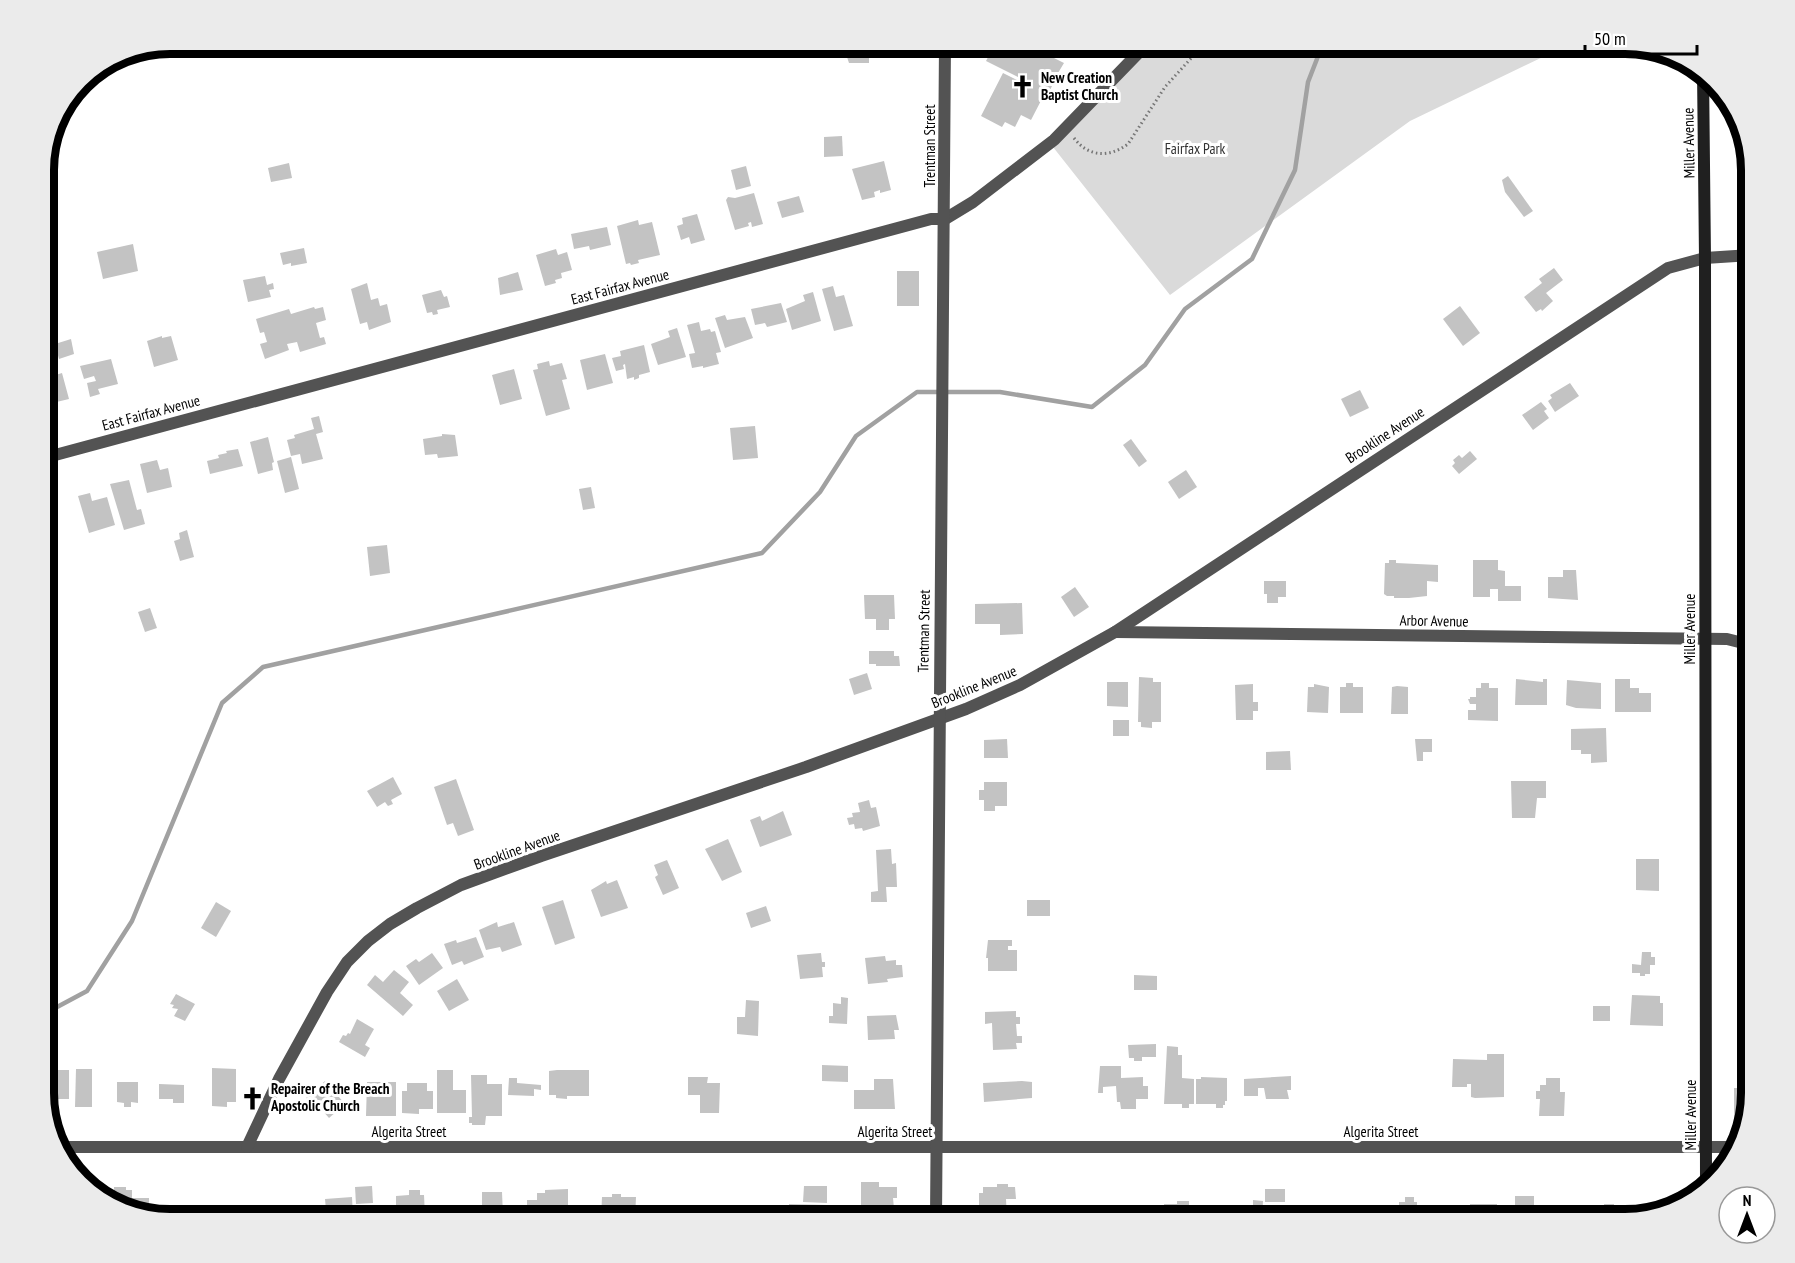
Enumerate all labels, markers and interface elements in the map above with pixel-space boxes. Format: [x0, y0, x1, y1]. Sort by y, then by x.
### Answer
scale bar [1585, 18, 1698, 56]
text: 50 m [1594, 27, 1626, 50]
place label: New Creation Baptist Church [1041, 68, 1118, 104]
church icon: New Creation Baptist Church [1010, 74, 1036, 100]
street label: Trentman Street [920, 104, 939, 188]
street label: Miller Avenue [1678, 107, 1699, 179]
park label: Fairfax Park [1165, 139, 1226, 158]
street label: East Fairfax Avenue [569, 264, 671, 309]
street label: East Fairfax Avenue [100, 390, 202, 435]
street label: Brookline Avenue [1342, 402, 1428, 467]
street label: Trentman Street [913, 589, 934, 673]
street label: Miller Avenue [1680, 594, 1699, 664]
street label: Arbor Avenue [1399, 610, 1469, 631]
street label: Brookline Avenue [928, 661, 1019, 712]
street label: Brookline Avenue [471, 825, 562, 874]
place label: Repairer of the Breach Apostolic Church [270, 1079, 390, 1115]
street label: Miller Avenue [1681, 1080, 1700, 1150]
church icon: Repairer of the Breach Apostolic Church [240, 1085, 266, 1111]
street label: Algerita Street [372, 1122, 447, 1141]
street label: Algerita Street [858, 1122, 933, 1141]
street label: Algerita Street [1344, 1122, 1419, 1141]
north arrow [1717, 1185, 1777, 1245]
text: N [1743, 1190, 1751, 1210]

